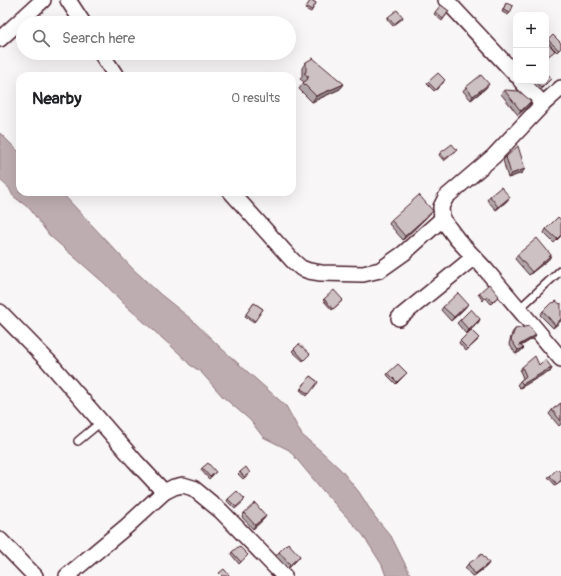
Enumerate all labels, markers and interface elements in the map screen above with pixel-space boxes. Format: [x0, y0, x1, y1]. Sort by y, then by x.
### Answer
map controls [513, 12, 549, 84]
button: + [513, 12, 549, 48]
search box [16, 16, 296, 60]
icon: search [30, 27, 52, 49]
text: Search here [62, 29, 135, 48]
button: − [513, 48, 549, 84]
text: Nearby [32, 88, 81, 109]
text: 0 results [231, 90, 280, 106]

